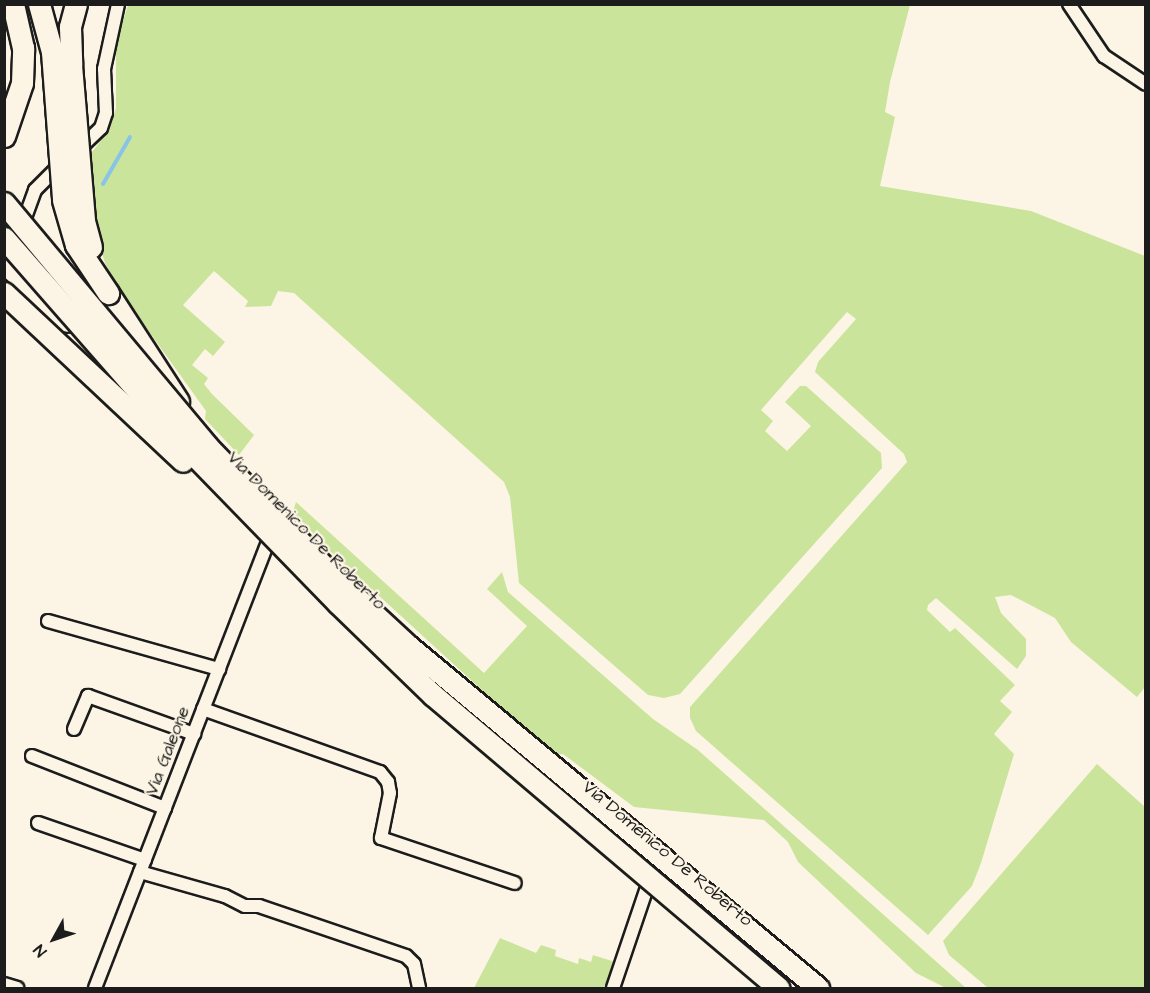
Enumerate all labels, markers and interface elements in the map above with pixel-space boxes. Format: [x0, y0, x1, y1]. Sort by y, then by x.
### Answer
street label: Via Domenico De Roberto [222, 447, 390, 615]
street label: Via Galeone [141, 704, 195, 798]
street label: Via Domenico De Roberto [578, 777, 756, 931]
north arrow [24, 909, 84, 969]
text: N [29, 940, 52, 961]

